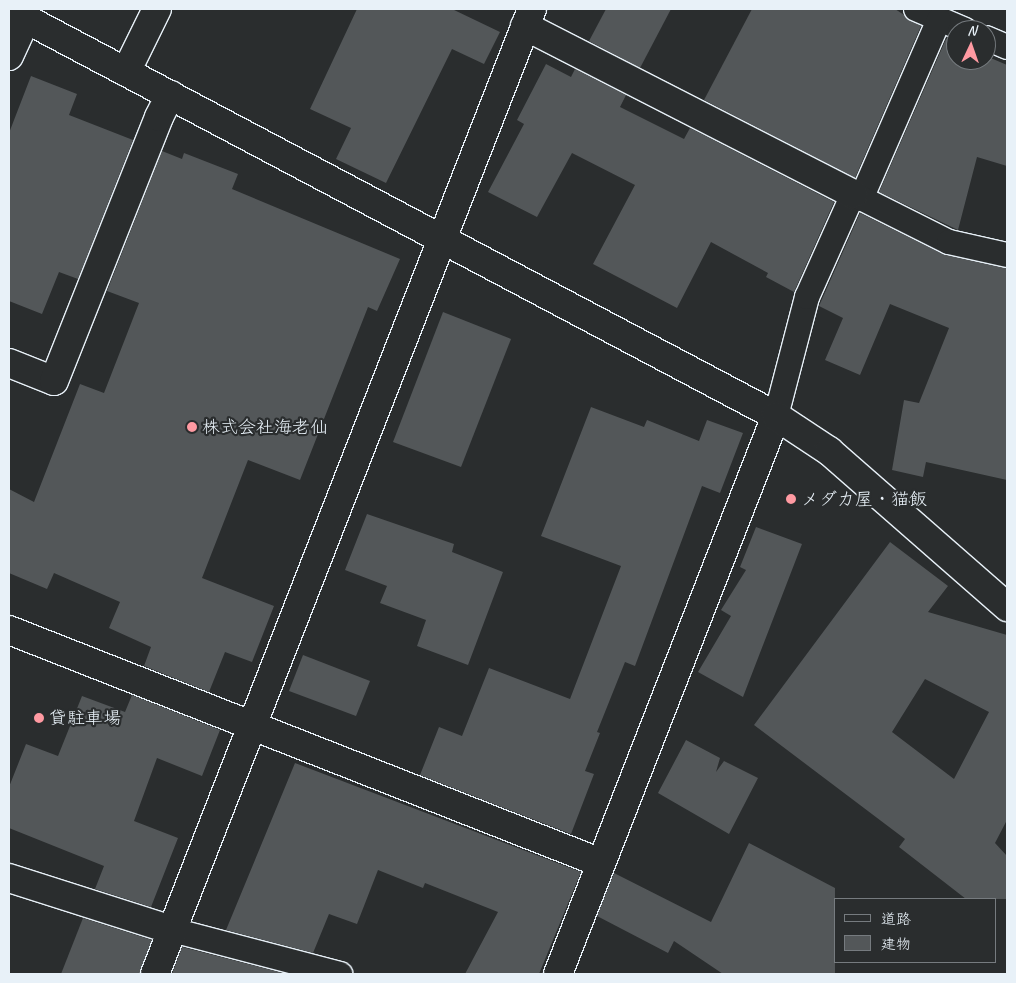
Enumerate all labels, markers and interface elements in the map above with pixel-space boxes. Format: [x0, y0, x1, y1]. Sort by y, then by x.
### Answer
north arrow [946, 20, 996, 70]
text: N [967, 22, 977, 39]
place label: 株式会社海老仙 [202, 416, 328, 438]
marker: 株式会社海老仙 [186, 421, 198, 433]
place label: メダカ屋・猫飯 [801, 488, 927, 510]
marker: メダカ屋・猫飯 [785, 493, 797, 505]
place label: 貸駐車場 [49, 707, 121, 729]
marker: 貸駐車場 [33, 712, 45, 724]
legend [834, 898, 996, 963]
text: 道路 [881, 910, 911, 929]
text: 建物 [881, 935, 911, 954]

